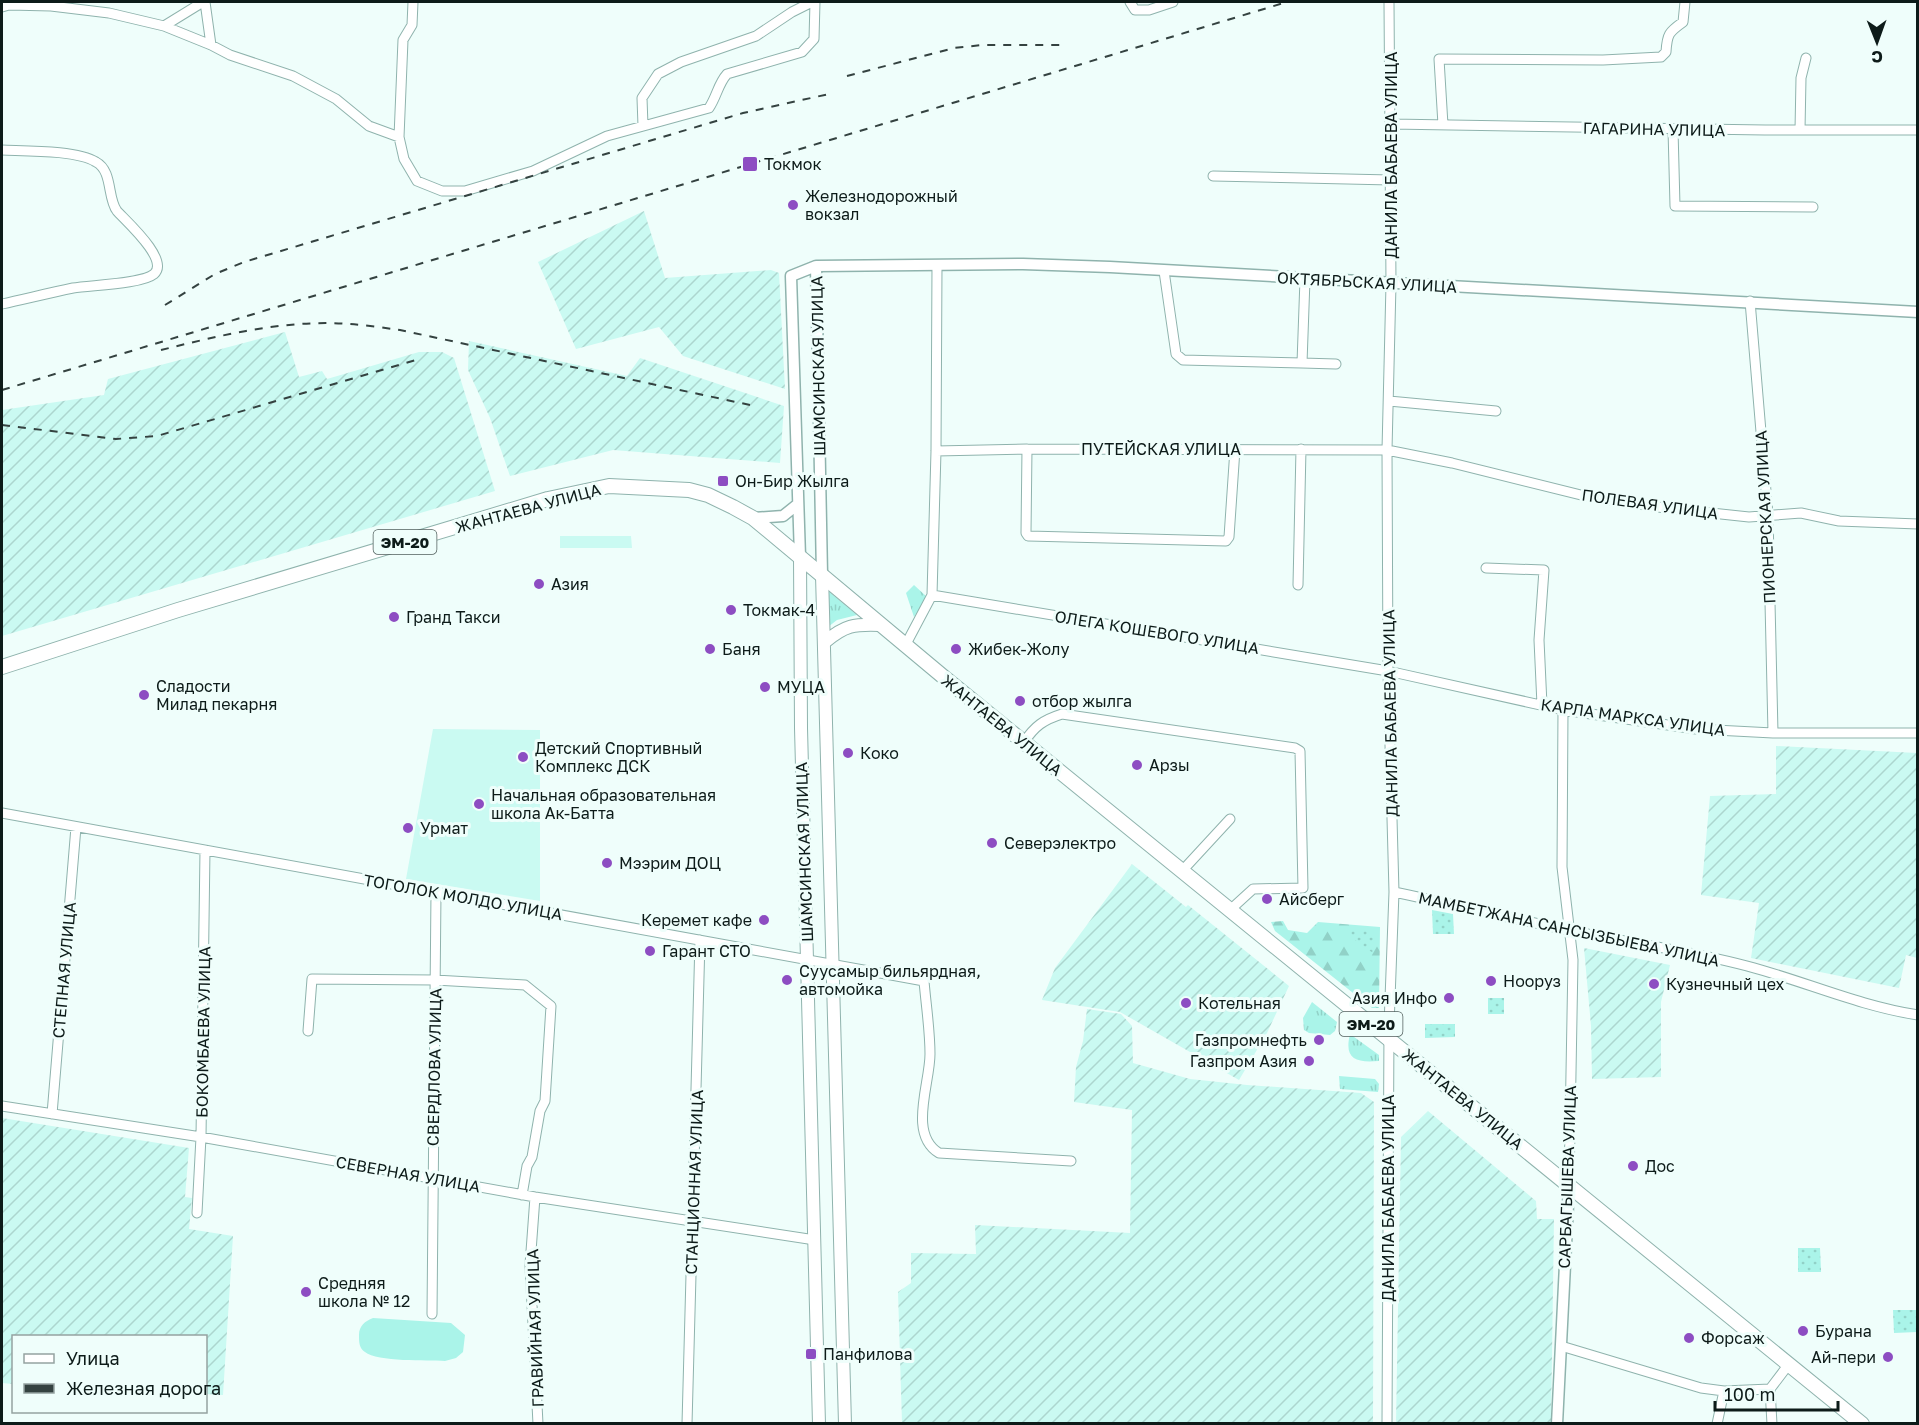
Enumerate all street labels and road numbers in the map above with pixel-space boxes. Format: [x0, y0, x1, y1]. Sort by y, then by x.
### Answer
street label: ДАНИЛА БАБАЕВА УЛИЦА [1381, 51, 1401, 259]
street label: ГАГАРИНА УЛИЦА [1583, 118, 1726, 140]
street label: ОКТЯБРЬСКАЯ УЛИЦА [1276, 267, 1458, 297]
street label: ШАМСИНСКАЯ УЛИЦА [806, 276, 830, 456]
street label: ПИОНЕРСКАЯ УЛИЦА [1750, 430, 1780, 604]
street label: ПУТЕЙСКАЯ УЛИЦА [1081, 439, 1241, 459]
street label: ЖАНТАЕВА УЛИЦА [453, 479, 603, 537]
street label: ПОЛЕВАЯ УЛИЦА [1580, 484, 1720, 524]
road number: ЭМ-20 [374, 530, 436, 554]
street label: ОЛЕГА КОШЕВОГО УЛИЦА [1053, 606, 1261, 658]
street label: ДАНИЛА БАБАЕВА УЛИЦА [1378, 609, 1402, 817]
street label: ЖАНТАЕВА УЛИЦА [938, 670, 1067, 780]
street label: КАРЛА МАРКСА УЛИЦА [1540, 694, 1727, 740]
street label: ШАМСИНСКАЯ УЛИЦА [791, 761, 817, 942]
street label: ТОГОЛОК МОЛДО УЛИЦА [362, 870, 564, 924]
street label: МАМБЕТЖАНА САНСЫЗБЫЕВА УЛИЦА [1417, 887, 1722, 971]
street label: СТЕПНАЯ УЛИЦА [48, 901, 80, 1039]
street label: БОКОМБАЕВА УЛИЦА [192, 946, 215, 1118]
street label: СВЕРДЛОВА УЛИЦА [423, 987, 445, 1146]
road number: ЭМ-20 [1340, 1012, 1402, 1036]
street label: ЖАНТАЕВА УЛИЦА [1399, 1044, 1528, 1154]
street label: САРБАГЫШЕВА УЛИЦА [1554, 1085, 1580, 1269]
street label: СТАНЦИОННАЯ УЛИЦА [681, 1089, 707, 1275]
street label: ДАНИЛА БАБАЕВА УЛИЦА [1378, 1094, 1398, 1302]
street label: СЕВЕРНАЯ УЛИЦА [334, 1151, 482, 1197]
street label: ГРАВИЙНАЯ УЛИЦА [522, 1248, 548, 1408]

